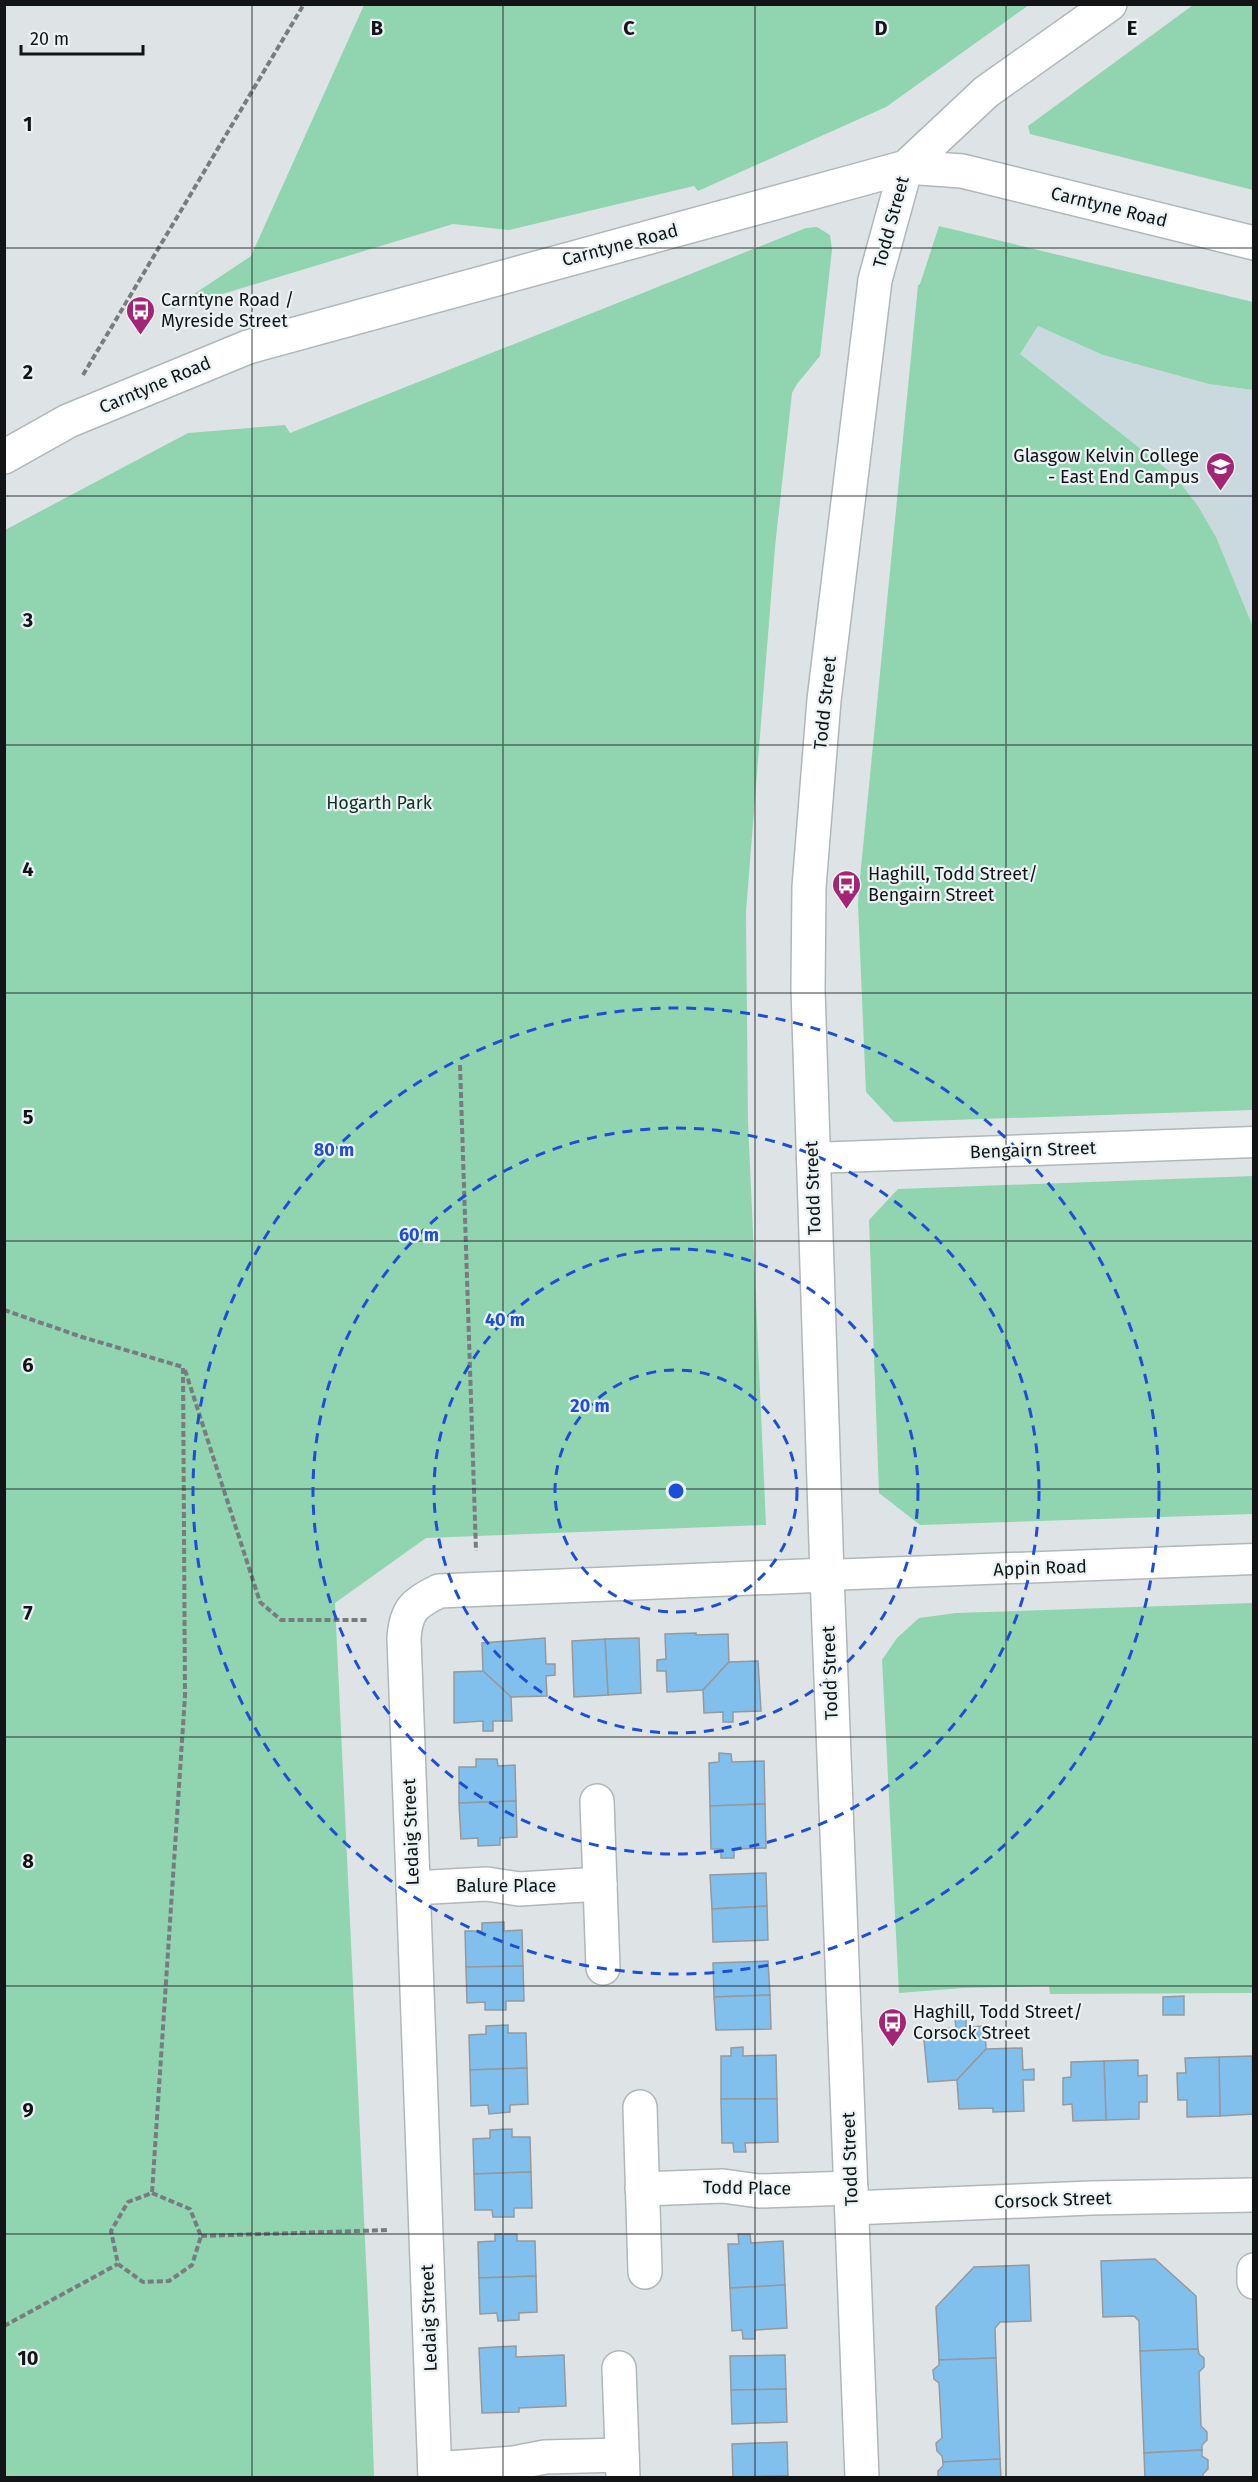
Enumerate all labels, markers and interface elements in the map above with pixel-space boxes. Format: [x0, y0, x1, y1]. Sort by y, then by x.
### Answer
text: B [371, 16, 383, 40]
text: C [623, 16, 635, 40]
text: D [874, 16, 888, 40]
text: E [1127, 16, 1137, 40]
scale bar [21, 18, 142, 56]
text: 20 m [30, 28, 69, 50]
text: 1 [23, 112, 33, 136]
street label: Todd Street [868, 173, 914, 270]
street label: Carntyne Road [1049, 182, 1169, 232]
street label: Carntyne Road [560, 219, 680, 271]
place label: Carntyne Road / Myreside Street [161, 289, 294, 332]
bus stop icon: Carntyne Road / Myreside Street [124, 294, 156, 336]
street label: Carntyne Road [96, 352, 214, 418]
text: 2 [23, 360, 33, 384]
place label: Glasgow Kelvin College - East End Campus [1013, 445, 1199, 488]
school or university icon: Glasgow Kelvin College - East End Campus [1204, 450, 1236, 492]
text: 3 [22, 608, 33, 632]
street label: Todd Street [809, 655, 841, 751]
park label: Hogarth Park [326, 792, 433, 814]
text: 4 [22, 857, 34, 881]
place label: Haghill, Todd Street/ Bengairn Street [868, 863, 1038, 906]
bus stop icon: Haghill, Todd Street/ Bengairn Street [831, 868, 863, 910]
text: 5 [23, 1105, 34, 1129]
street label: Bengairn Street [970, 1137, 1097, 1163]
text: 80 m [314, 1139, 354, 1161]
street label: Todd Street [800, 1140, 826, 1235]
text: 60 m [399, 1224, 439, 1246]
text: 40 m [485, 1309, 525, 1331]
text: 6 [22, 1353, 34, 1377]
text: 20 m [570, 1395, 610, 1417]
centre of rings [666, 1481, 686, 1501]
street label: Appin Road [993, 1555, 1087, 1581]
text: 7 [23, 1601, 33, 1625]
street label: Todd Street [817, 1625, 843, 1720]
street label: Ledaig Street [398, 1778, 424, 1886]
text: 8 [22, 1849, 34, 1873]
street label: Balure Place [456, 1875, 556, 1897]
place label: Haghill, Todd Street/ Corsock Street [913, 2001, 1083, 2044]
bus stop icon: Haghill, Todd Street/ Corsock Street [876, 2006, 908, 2048]
text: 9 [22, 2098, 34, 2122]
street label: Todd Street [837, 2111, 863, 2206]
street label: Todd Place [703, 2176, 791, 2200]
street label: Corsock Street [994, 2187, 1112, 2213]
street label: Ledaig Street [416, 2264, 442, 2372]
text: 10 [18, 2346, 38, 2370]

